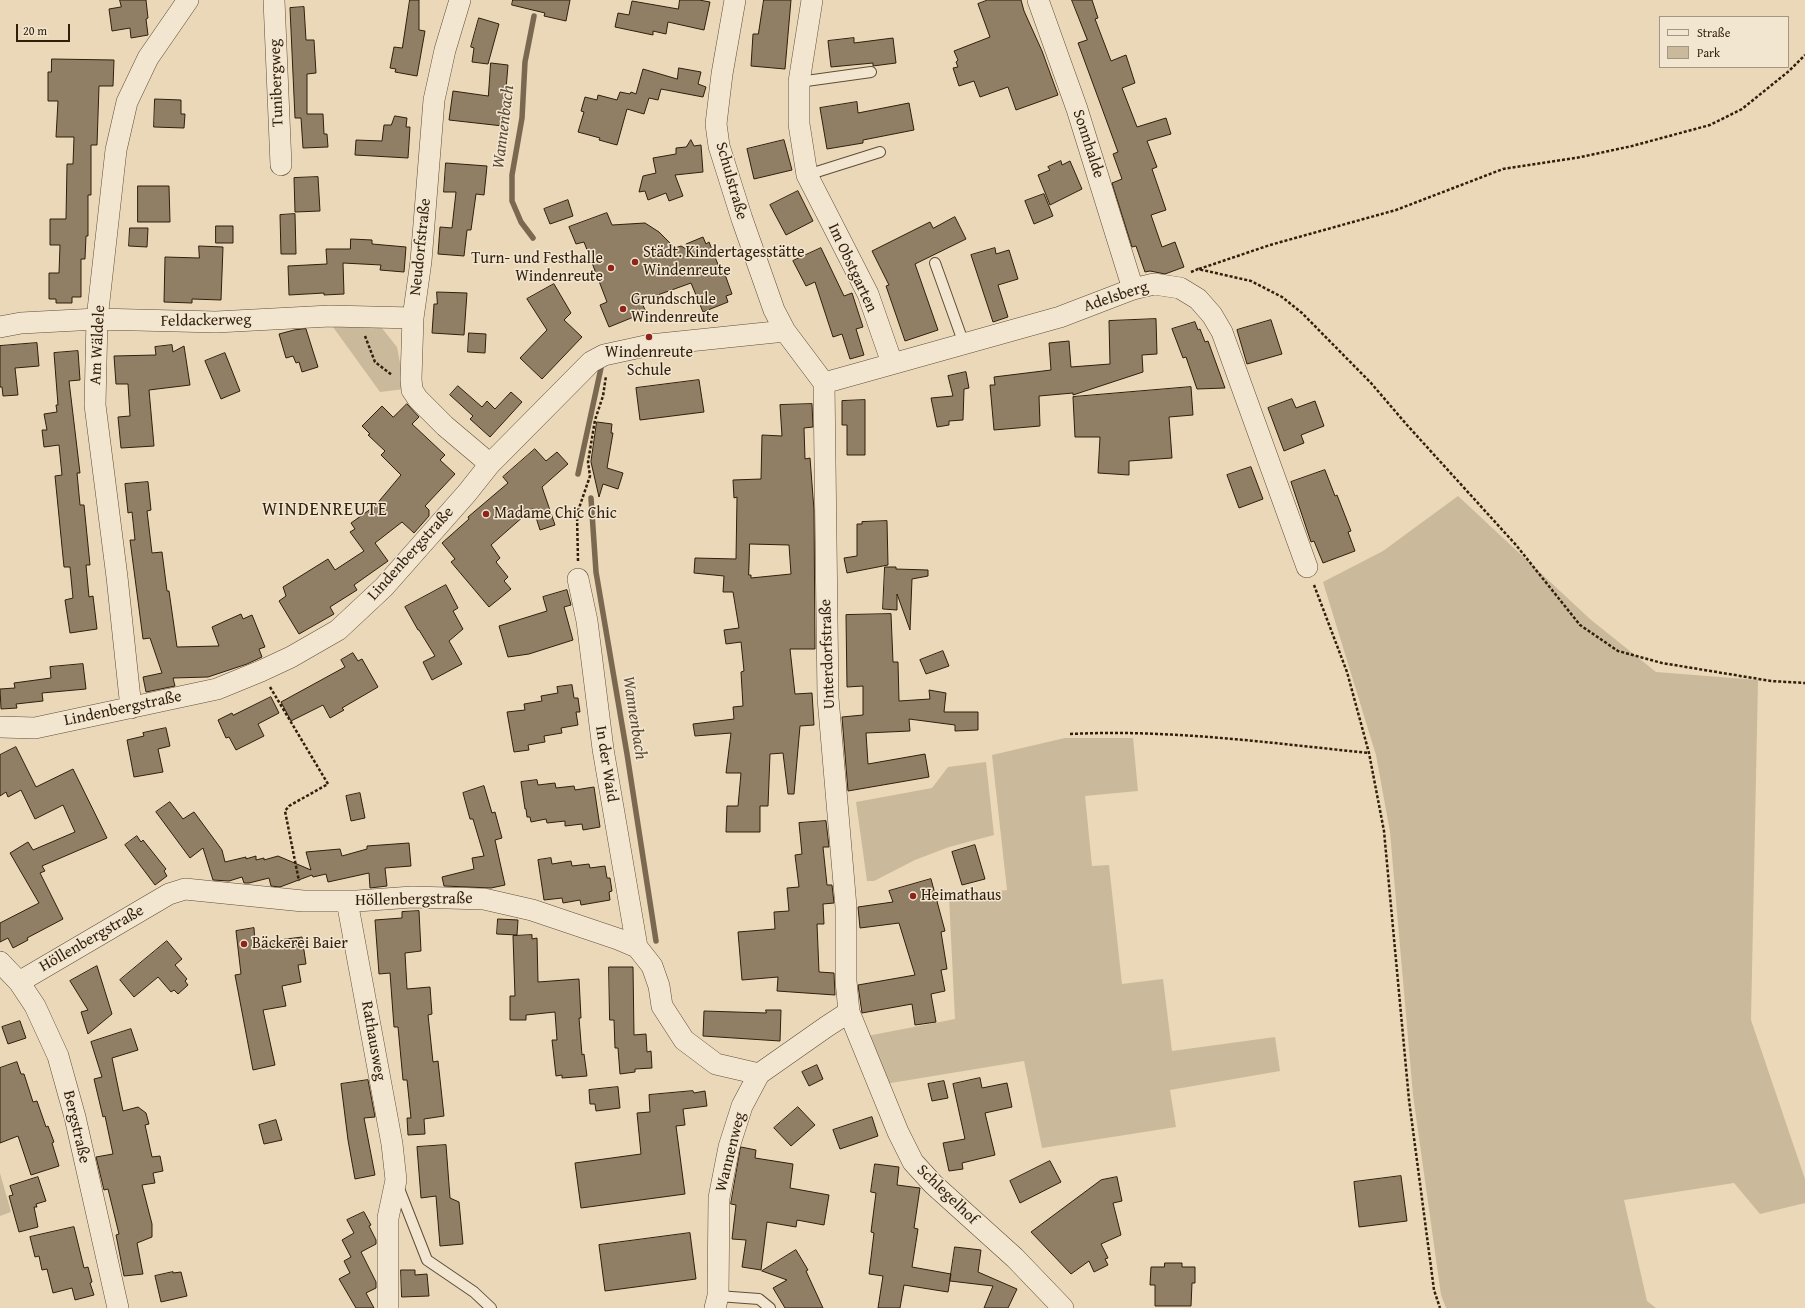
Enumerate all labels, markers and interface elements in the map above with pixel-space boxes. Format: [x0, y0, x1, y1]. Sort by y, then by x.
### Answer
scale bar [18, 16, 72, 42]
legend [1659, 16, 1789, 68]
text: 20 m [23, 22, 47, 39]
text: Straße [1697, 24, 1730, 41]
street label: Tunibergweg [266, 39, 288, 127]
text: Park [1697, 44, 1720, 61]
water label: Wannenbach [489, 84, 519, 170]
street label: Sonnhalde [1068, 107, 1108, 181]
street label: Schulstraße [711, 140, 751, 222]
street label: Neudorfstraße [406, 197, 436, 297]
street label: Im Obstgarten [823, 221, 881, 315]
place label: Städt. Kindertagesstätte Windenreute [643, 243, 805, 281]
place label: Turn- und Festhalle Windenreute [471, 249, 603, 287]
marker: Städt. Kindertagesstätte Windenreute [630, 257, 640, 267]
marker: Turn- und Festhalle Windenreute [606, 263, 616, 273]
street label: Adelsberg [1081, 278, 1151, 316]
place label: Grundschule Windenreute [631, 290, 719, 328]
marker: Grundschule Windenreute [618, 304, 628, 314]
street label: Am Wäldele [86, 305, 110, 385]
street label: Feldackerweg [161, 311, 251, 331]
marker: Windenreute Schule [644, 332, 654, 342]
place label: Windenreute Schule [605, 343, 693, 381]
district label: WINDENREUTE [262, 499, 388, 521]
street label: Lindenbergstraße [364, 503, 458, 605]
place label: Madame Chic Chic [494, 504, 617, 524]
marker: Madame Chic Chic [481, 509, 491, 519]
street label: Unterdorfstraße [816, 598, 840, 710]
water label: Wannenbach [617, 675, 651, 761]
street label: Lindenbergstraße [63, 687, 183, 731]
street label: In der Waid [590, 724, 622, 804]
place label: Heimathaus [921, 886, 1001, 906]
street label: Höllenbergstraße [355, 889, 473, 911]
marker: Heimathaus [908, 891, 918, 901]
street label: Höllenbergstraße [36, 901, 148, 977]
place label: Bäckerei Baier [252, 934, 348, 954]
marker: Bäckerei Baier [239, 939, 249, 949]
street label: Rathausweg [357, 1000, 389, 1082]
street label: Bergstraße [58, 1089, 94, 1165]
street label: Wannenweg [712, 1110, 750, 1194]
street label: Schlegelhof [912, 1161, 982, 1229]

